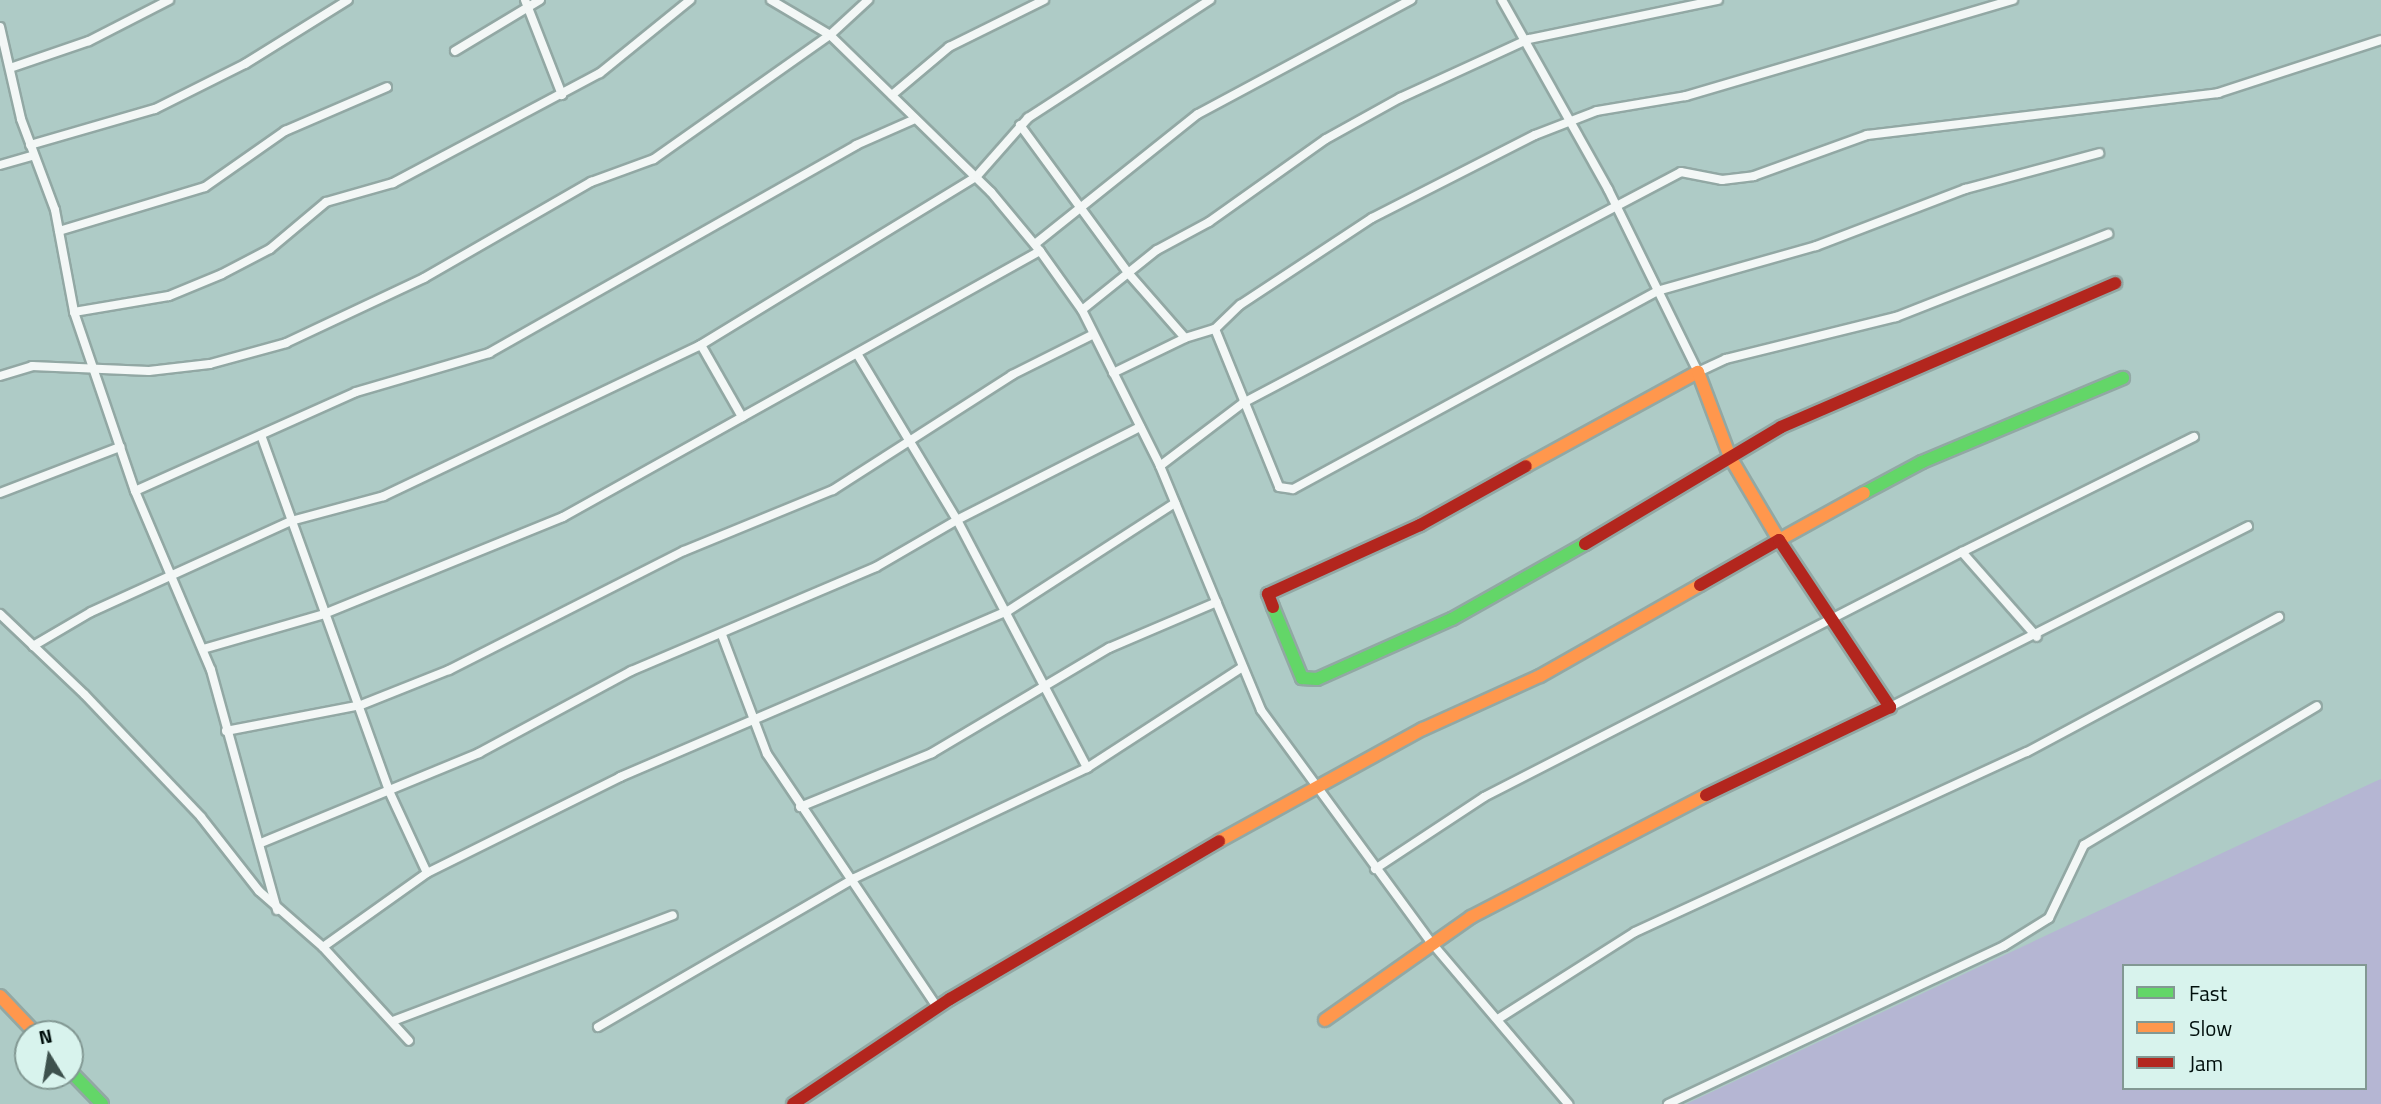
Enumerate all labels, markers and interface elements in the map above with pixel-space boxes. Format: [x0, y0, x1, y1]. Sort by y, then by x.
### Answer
legend [2122, 964, 2367, 1090]
text: Fast [2189, 977, 2227, 1009]
text: Slow [2189, 1012, 2232, 1044]
north arrow [14, 1020, 84, 1090]
text: N [36, 1020, 55, 1051]
text: Jam [2189, 1047, 2223, 1079]

